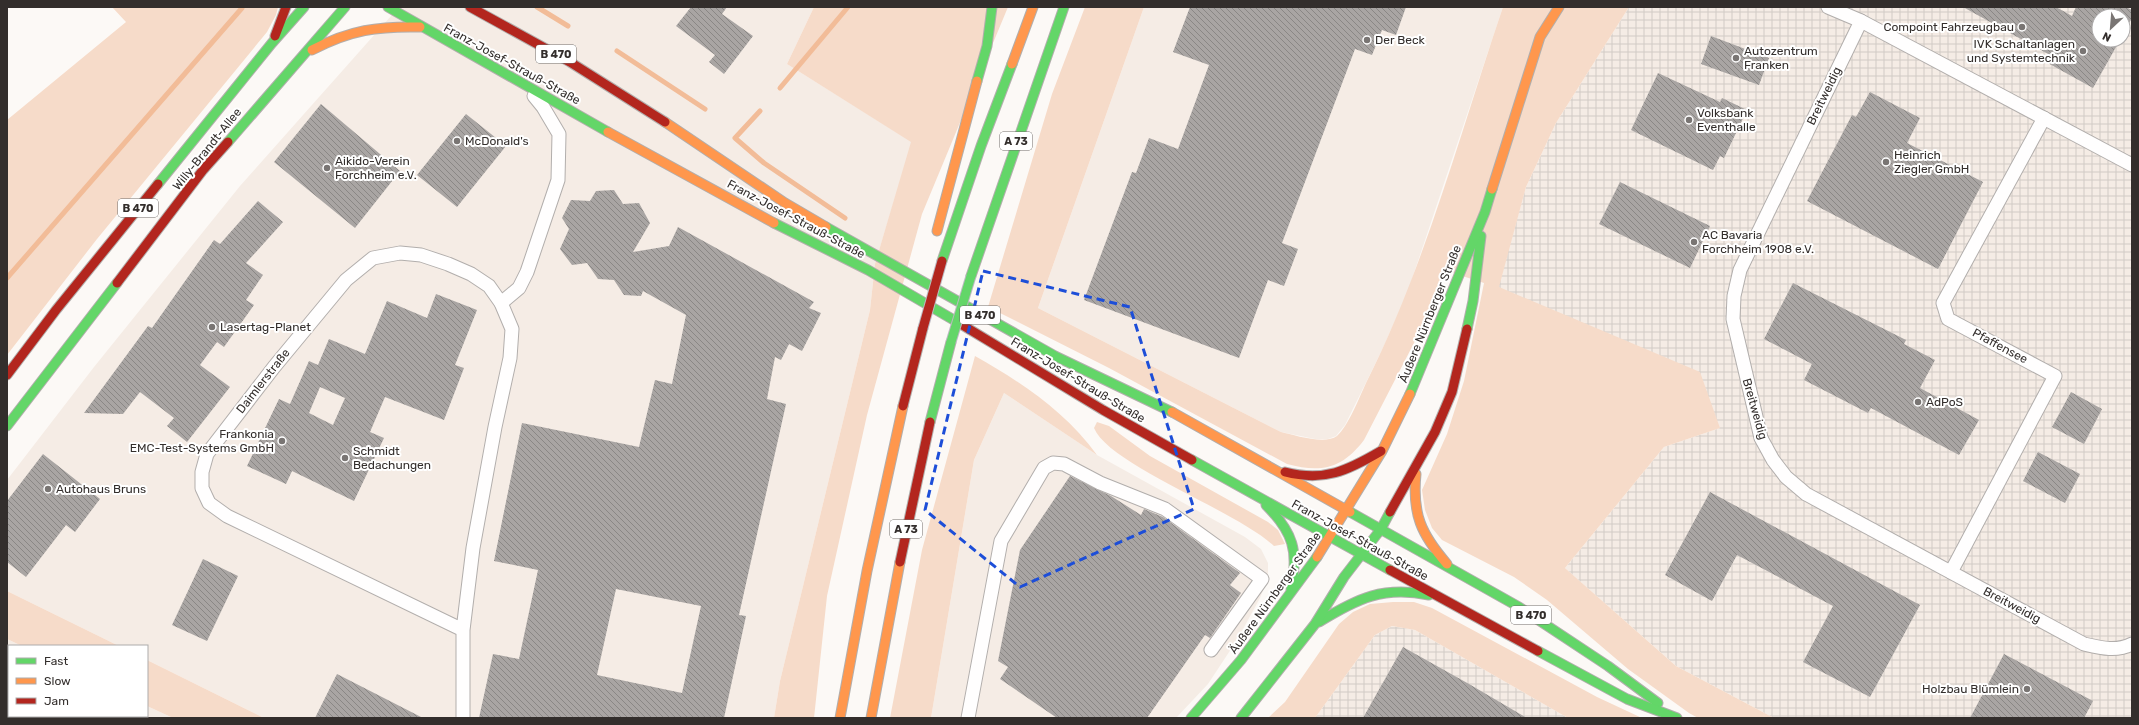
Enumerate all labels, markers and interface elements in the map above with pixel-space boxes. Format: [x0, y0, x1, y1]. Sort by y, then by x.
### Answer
north arrow [2091, 8, 2131, 48]
place label: Compoint Fahrzeugbau [1883, 20, 2014, 34]
street label: Franz-Josef-Strauß-Straße [441, 21, 583, 108]
marker: Compoint Fahrzeugbau [2017, 22, 2027, 32]
text: N [2100, 29, 2113, 44]
place label: Der Beck [1375, 33, 1426, 47]
marker: Der Beck [1362, 35, 1372, 45]
place label: IVK Schaltanlagen und Systemtechnik [1967, 37, 2076, 65]
place label: Autozentrum Franken [1744, 44, 1818, 72]
road number: B 470 [536, 45, 576, 63]
marker: IVK Schaltanlagen und Systemtechnik [2078, 46, 2088, 56]
marker: Autozentrum Franken [1731, 53, 1741, 63]
street label: Breitweidig [1804, 65, 1844, 127]
street label: Willy-Brandt-Allee [170, 105, 245, 193]
place label: Volksbank Eventhalle [1697, 106, 1756, 134]
marker: Volksbank Eventhalle [1684, 115, 1694, 125]
road number: A 73 [1000, 132, 1032, 150]
place label: McDonald's [465, 134, 529, 148]
marker: McDonald's [452, 136, 462, 146]
place label: Heinrich Ziegler GmbH [1894, 148, 1969, 176]
place label: Aikido-Verein Forchheim e.V. [335, 154, 417, 182]
marker: Heinrich Ziegler GmbH [1881, 157, 1891, 167]
marker: Aikido-Verein Forchheim e.V. [322, 163, 332, 173]
street label: Franz-Josef-Strauß-Straße [725, 177, 867, 261]
road number: B 470 [118, 199, 158, 217]
place label: AC Bavaria Forchheim 1908 e.V. [1702, 228, 1814, 256]
marker: AC Bavaria Forchheim 1908 e.V. [1689, 237, 1699, 247]
street label: Äußere Nürnberger Straße [1396, 243, 1464, 385]
road number: B 470 [960, 306, 1000, 324]
place label: Lasertag-Planet [220, 320, 311, 334]
marker: Lasertag-Planet [207, 322, 217, 332]
street label: Pfaffensee [1970, 326, 2030, 367]
street label: Franz-Josef-Strauß-Straße [1008, 334, 1148, 426]
street label: Daimlerstraße [233, 346, 293, 416]
street label: Breitweidig [1740, 377, 1770, 441]
place label: AdPoS [1926, 395, 1963, 409]
marker: AdPoS [1913, 397, 1923, 407]
place label: Frankonia EMC-Test-Systems GmbH [130, 427, 274, 455]
marker: Frankonia EMC-Test-Systems GmbH [277, 436, 287, 446]
place label: Schmidt Bedachungen [353, 444, 431, 472]
marker: Schmidt Bedachungen [340, 453, 350, 463]
place label: Autohaus Bruns [56, 482, 146, 496]
marker: Autohaus Bruns [43, 484, 53, 494]
street label: Franz-Josef-Strauß-Straße [1289, 497, 1431, 584]
road number: A 73 [890, 520, 922, 538]
street label: Äußere Nürnberger Straße [1226, 529, 1324, 657]
street label: Breitweidig [1981, 584, 2043, 626]
road number: B 470 [1511, 606, 1551, 624]
legend [8, 645, 148, 717]
text: Fast [44, 654, 68, 668]
text: Slow [44, 674, 71, 688]
place label: Holzbau Blümlein [1922, 682, 2019, 696]
marker: Holzbau Blümlein [2022, 684, 2032, 694]
text: Jam [44, 694, 69, 708]

